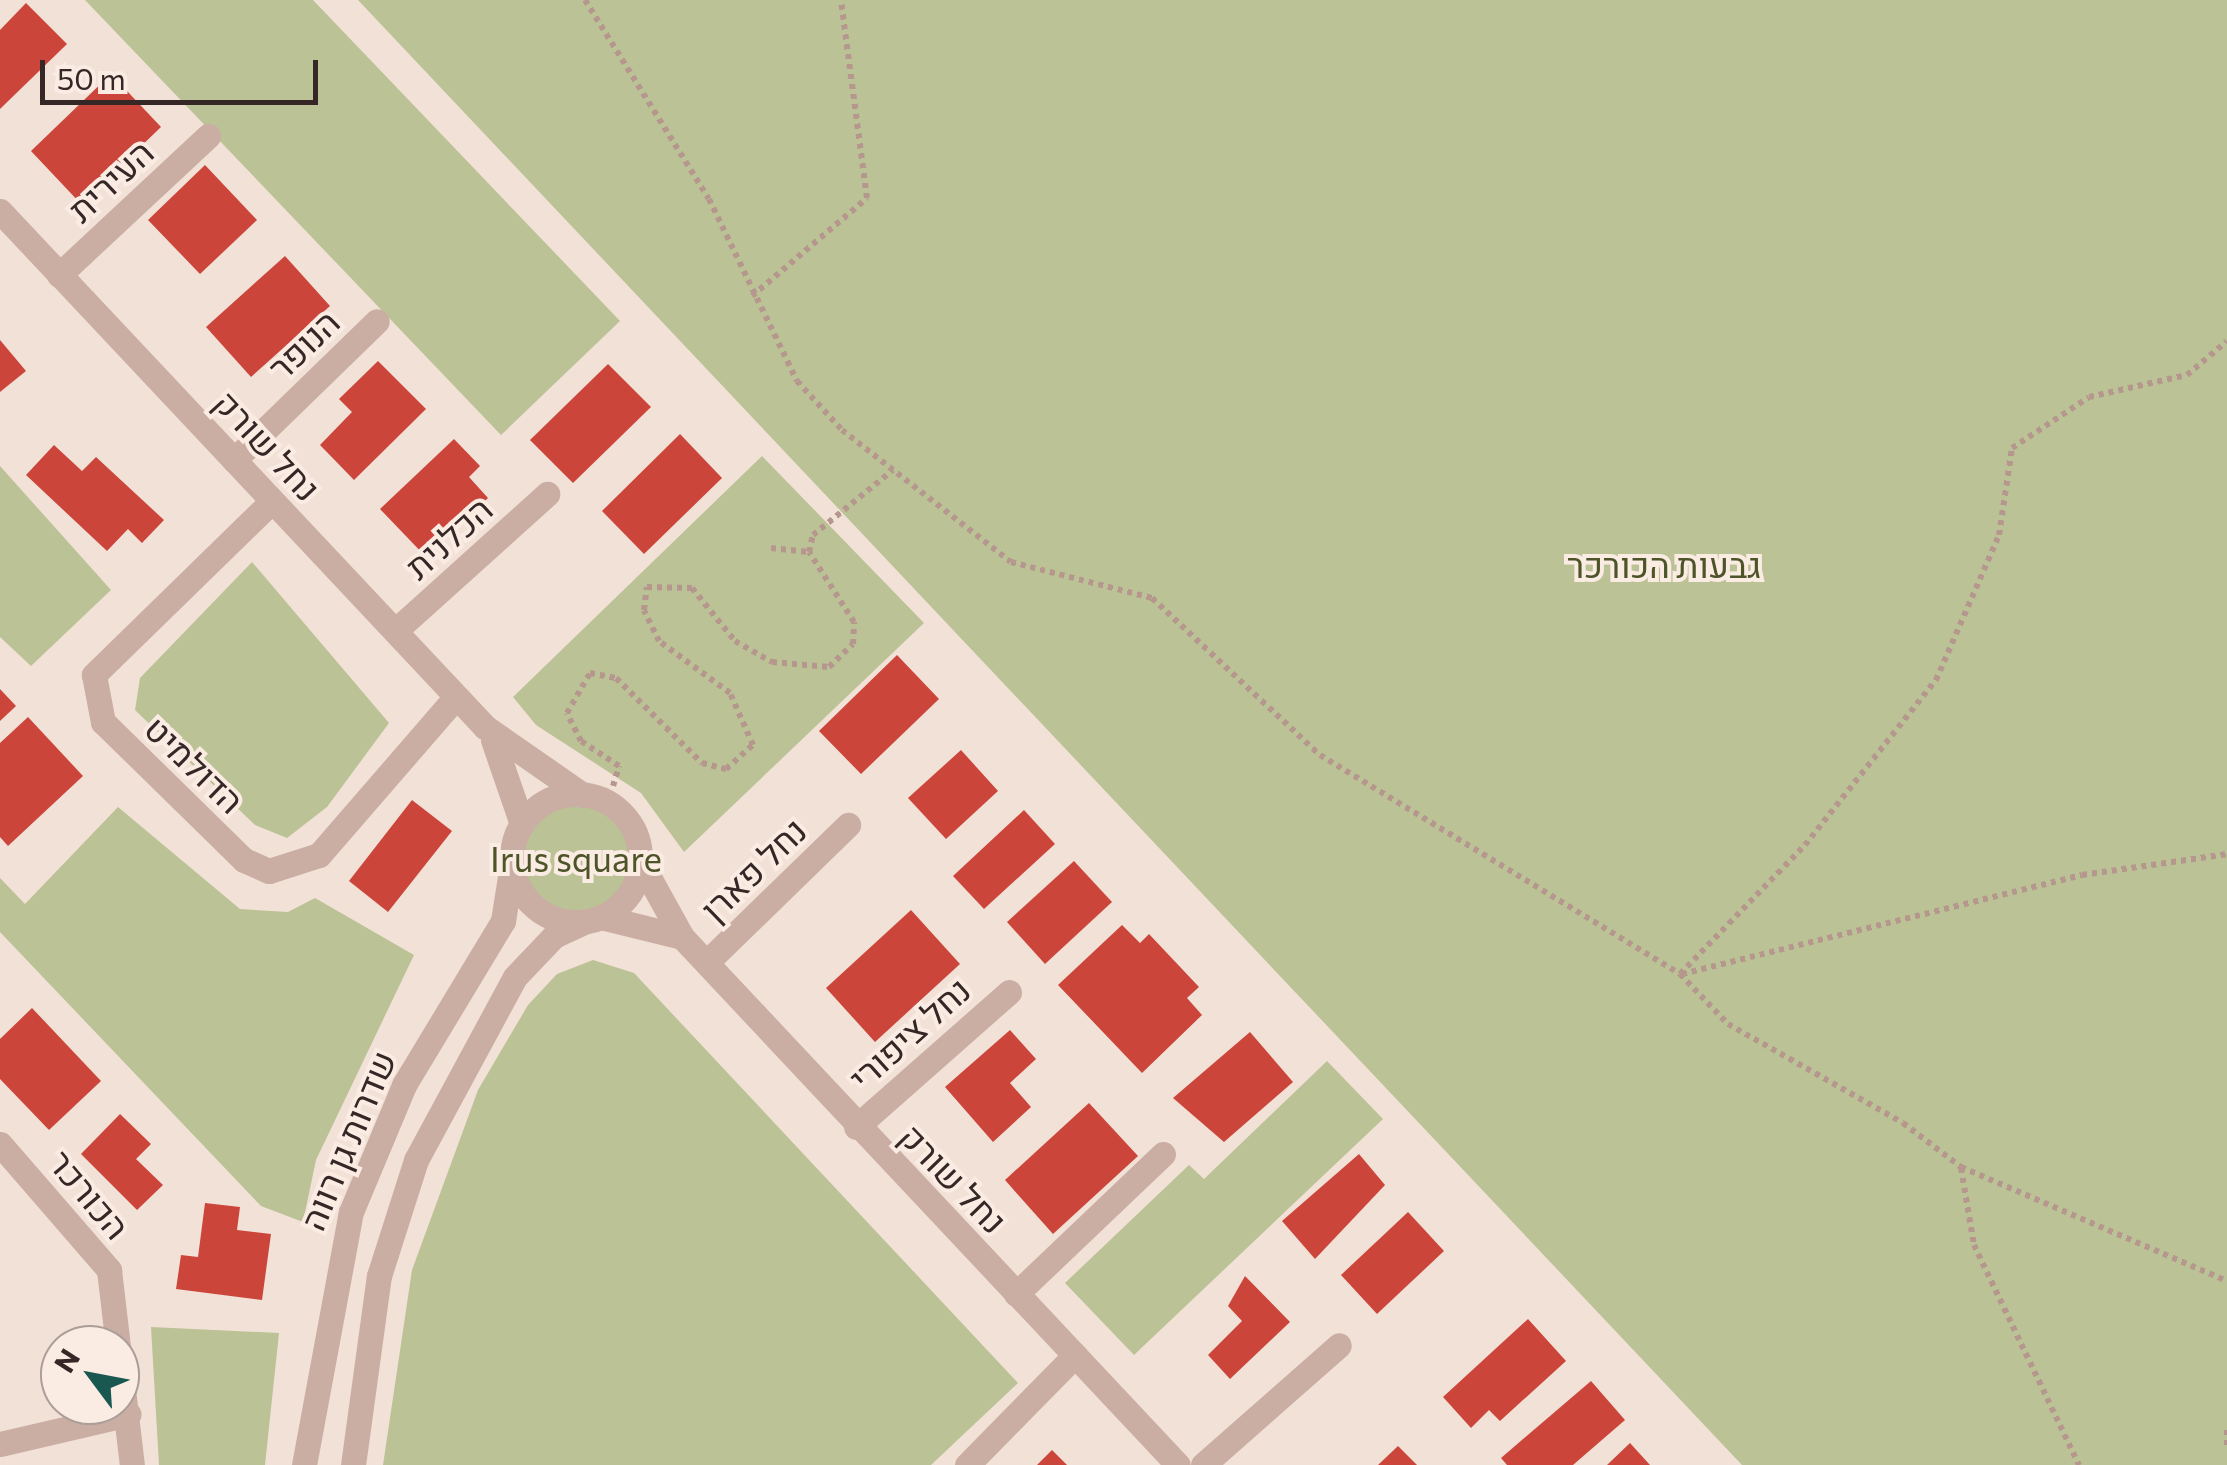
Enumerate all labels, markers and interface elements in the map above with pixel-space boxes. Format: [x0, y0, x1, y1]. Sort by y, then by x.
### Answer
scale bar [45, 40, 322, 102]
text: 50 m [57, 59, 126, 96]
street label: העירית [59, 130, 161, 230]
street label: הנופר [259, 300, 347, 388]
street label: נחל שורק [206, 381, 330, 509]
street label: הכלנית [396, 487, 500, 587]
park label: גבעות הכורכר [1567, 543, 1761, 585]
street label: הדולמיט [137, 707, 253, 821]
street label: נחל פארן [692, 809, 814, 929]
park label: Irus square [490, 837, 662, 879]
street label: נחל ציפורי [840, 968, 978, 1098]
street label: שדרות גן רווה [290, 1044, 404, 1236]
street label: נחל שורק [892, 1115, 1016, 1241]
street label: הכורכר [41, 1141, 139, 1247]
north arrow [40, 1325, 140, 1425]
text: N [46, 1342, 86, 1378]

